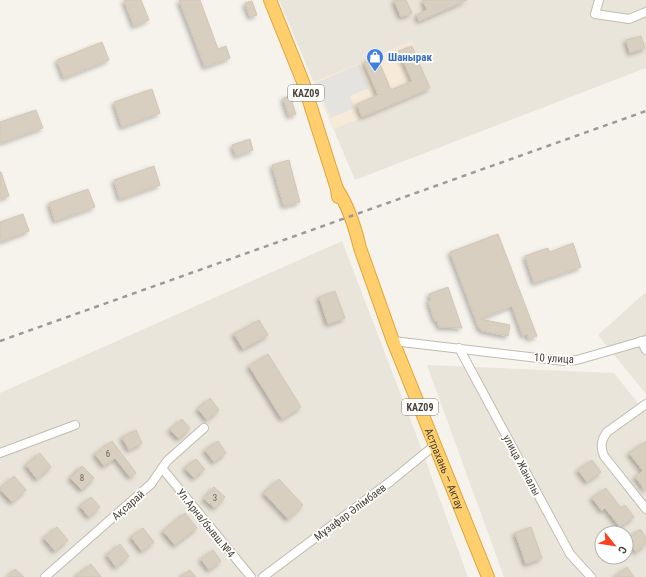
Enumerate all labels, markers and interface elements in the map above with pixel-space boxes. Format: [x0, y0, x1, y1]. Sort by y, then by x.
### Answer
shop icon: Шанырак [365, 47, 385, 72]
place label: Шанырак [388, 51, 433, 64]
road number: KAZ09 [288, 85, 324, 101]
street label: 10 улица [534, 351, 574, 366]
road number: KAZ09 [402, 399, 438, 415]
street label: Астрахань — Актау [422, 426, 466, 512]
street label: улица Жаналы [500, 433, 543, 498]
house number: 6 [106, 449, 110, 459]
house number: 8 [80, 473, 84, 483]
street label: Мұзафар Әлімбаев [312, 481, 389, 544]
street label: Ул.Арна/бывш.№4 [174, 486, 238, 561]
street label: Ақсарай [109, 488, 147, 523]
house number: 3 [213, 493, 217, 503]
north arrow [594, 525, 634, 565]
text: С [615, 544, 629, 556]

